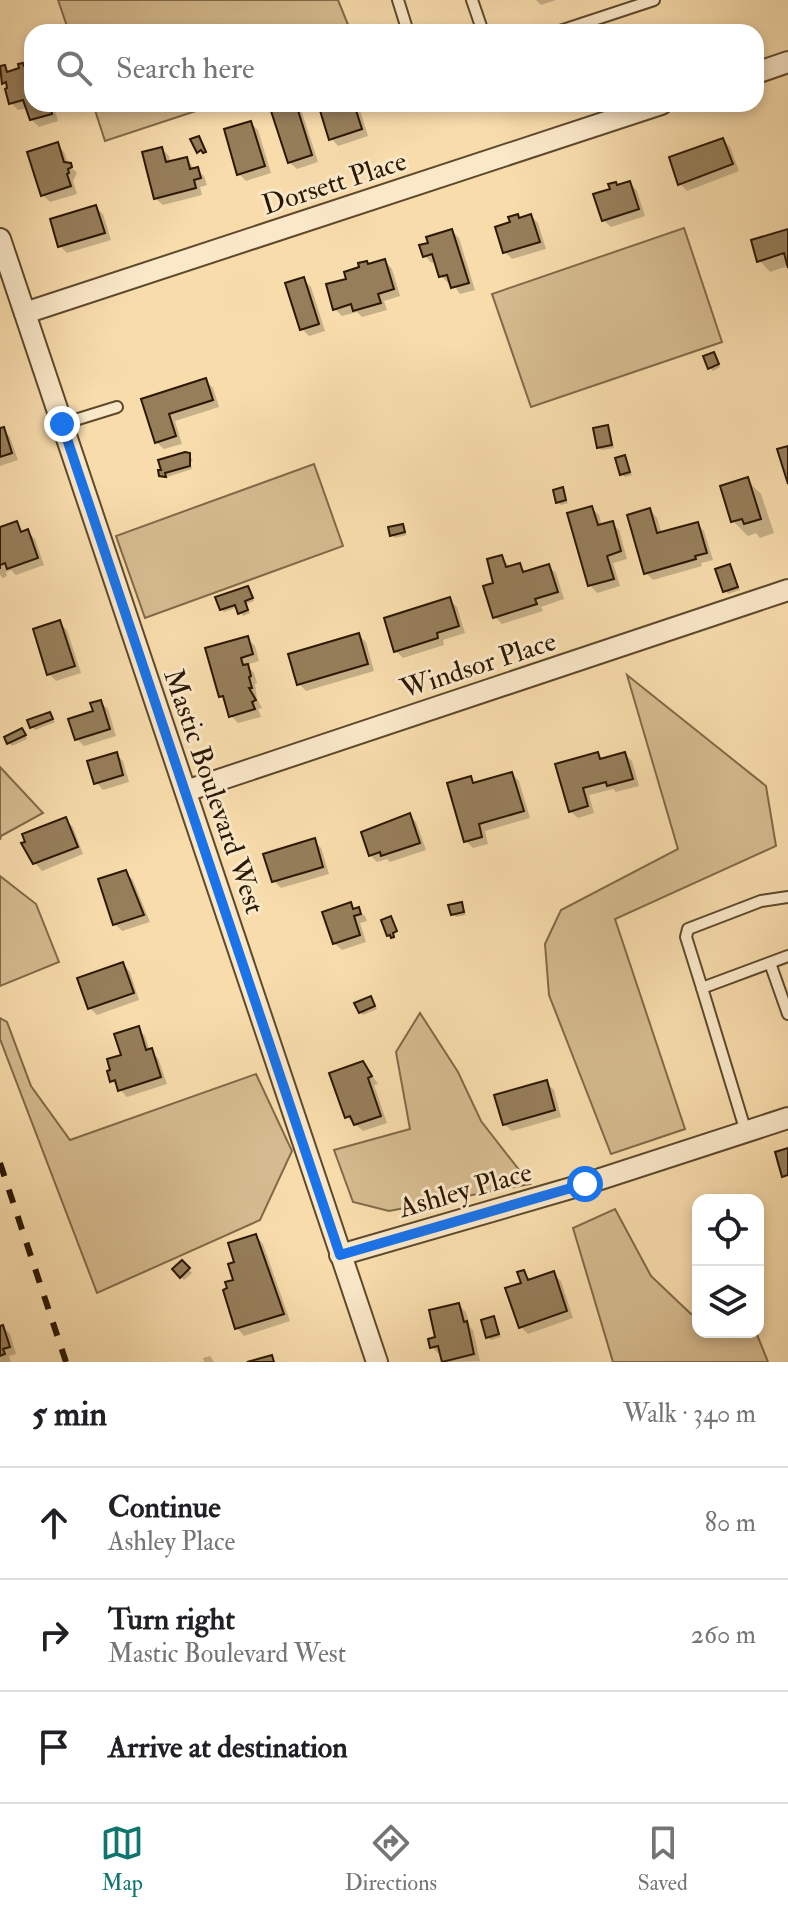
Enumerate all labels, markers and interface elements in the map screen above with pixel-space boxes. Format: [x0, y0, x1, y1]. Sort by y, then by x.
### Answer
search box [24, 24, 764, 112]
icon: search [52, 46, 96, 90]
text: Search here [116, 50, 255, 87]
street label: Dorsett Place [258, 143, 412, 223]
route end [44, 406, 80, 442]
street label: Windsor Place [395, 624, 561, 707]
street label: Mastic Boulevard West [155, 665, 272, 918]
street label: Ashley Place [394, 1155, 536, 1226]
route start [567, 1166, 603, 1202]
map controls [692, 1194, 764, 1338]
button: locate [692, 1194, 764, 1266]
button: layers [692, 1266, 764, 1338]
text: 5 min [32, 1393, 107, 1436]
text: Walk · 340 m [623, 1398, 756, 1430]
text: Continue [108, 1489, 221, 1526]
icon: ahead [32, 1501, 76, 1545]
text: 80 m [705, 1507, 756, 1539]
text: Ashley Place [108, 1526, 235, 1558]
text: Turn right [108, 1601, 235, 1638]
icon: right [32, 1613, 76, 1657]
text: 260 m [691, 1619, 756, 1651]
text: Mastic Boulevard West [108, 1638, 346, 1670]
icon: arrive [32, 1725, 76, 1769]
text: Arrive at destination [108, 1729, 348, 1766]
tab: Map [100, 1821, 144, 1897]
tab: Directions [345, 1821, 437, 1897]
tab: Saved [638, 1821, 688, 1897]

